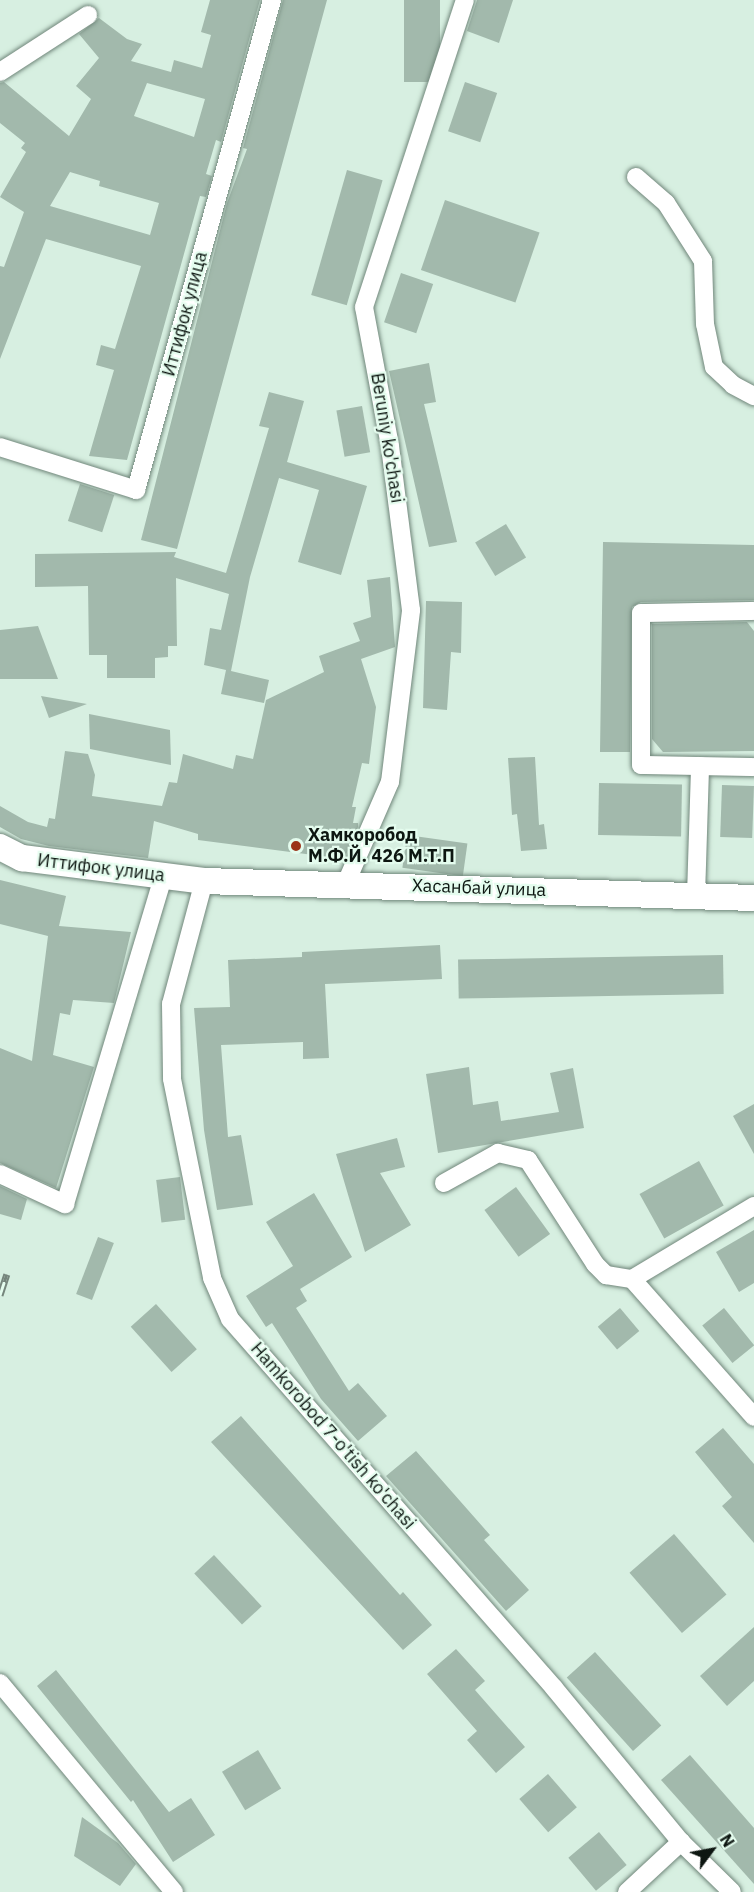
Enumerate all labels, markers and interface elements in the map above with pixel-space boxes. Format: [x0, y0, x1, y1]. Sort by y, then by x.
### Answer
street label: Иттифок улица [158, 249, 212, 379]
street label: Beruniy ko'chasi [366, 371, 408, 505]
place label: Хамкоробод М.Ф.Й. 426 М.Т.П [308, 825, 455, 868]
marker: Хамкоробод М.Ф.Й. 426 М.Т.П [289, 839, 303, 853]
street label: Иттифок улица [36, 849, 166, 887]
street label: Хасанбай улица [412, 875, 546, 901]
street label: Hamkorobod 7-o'tish ko'chasi [246, 1338, 420, 1534]
north arrow [682, 1820, 742, 1880]
text: N [716, 1830, 739, 1851]

